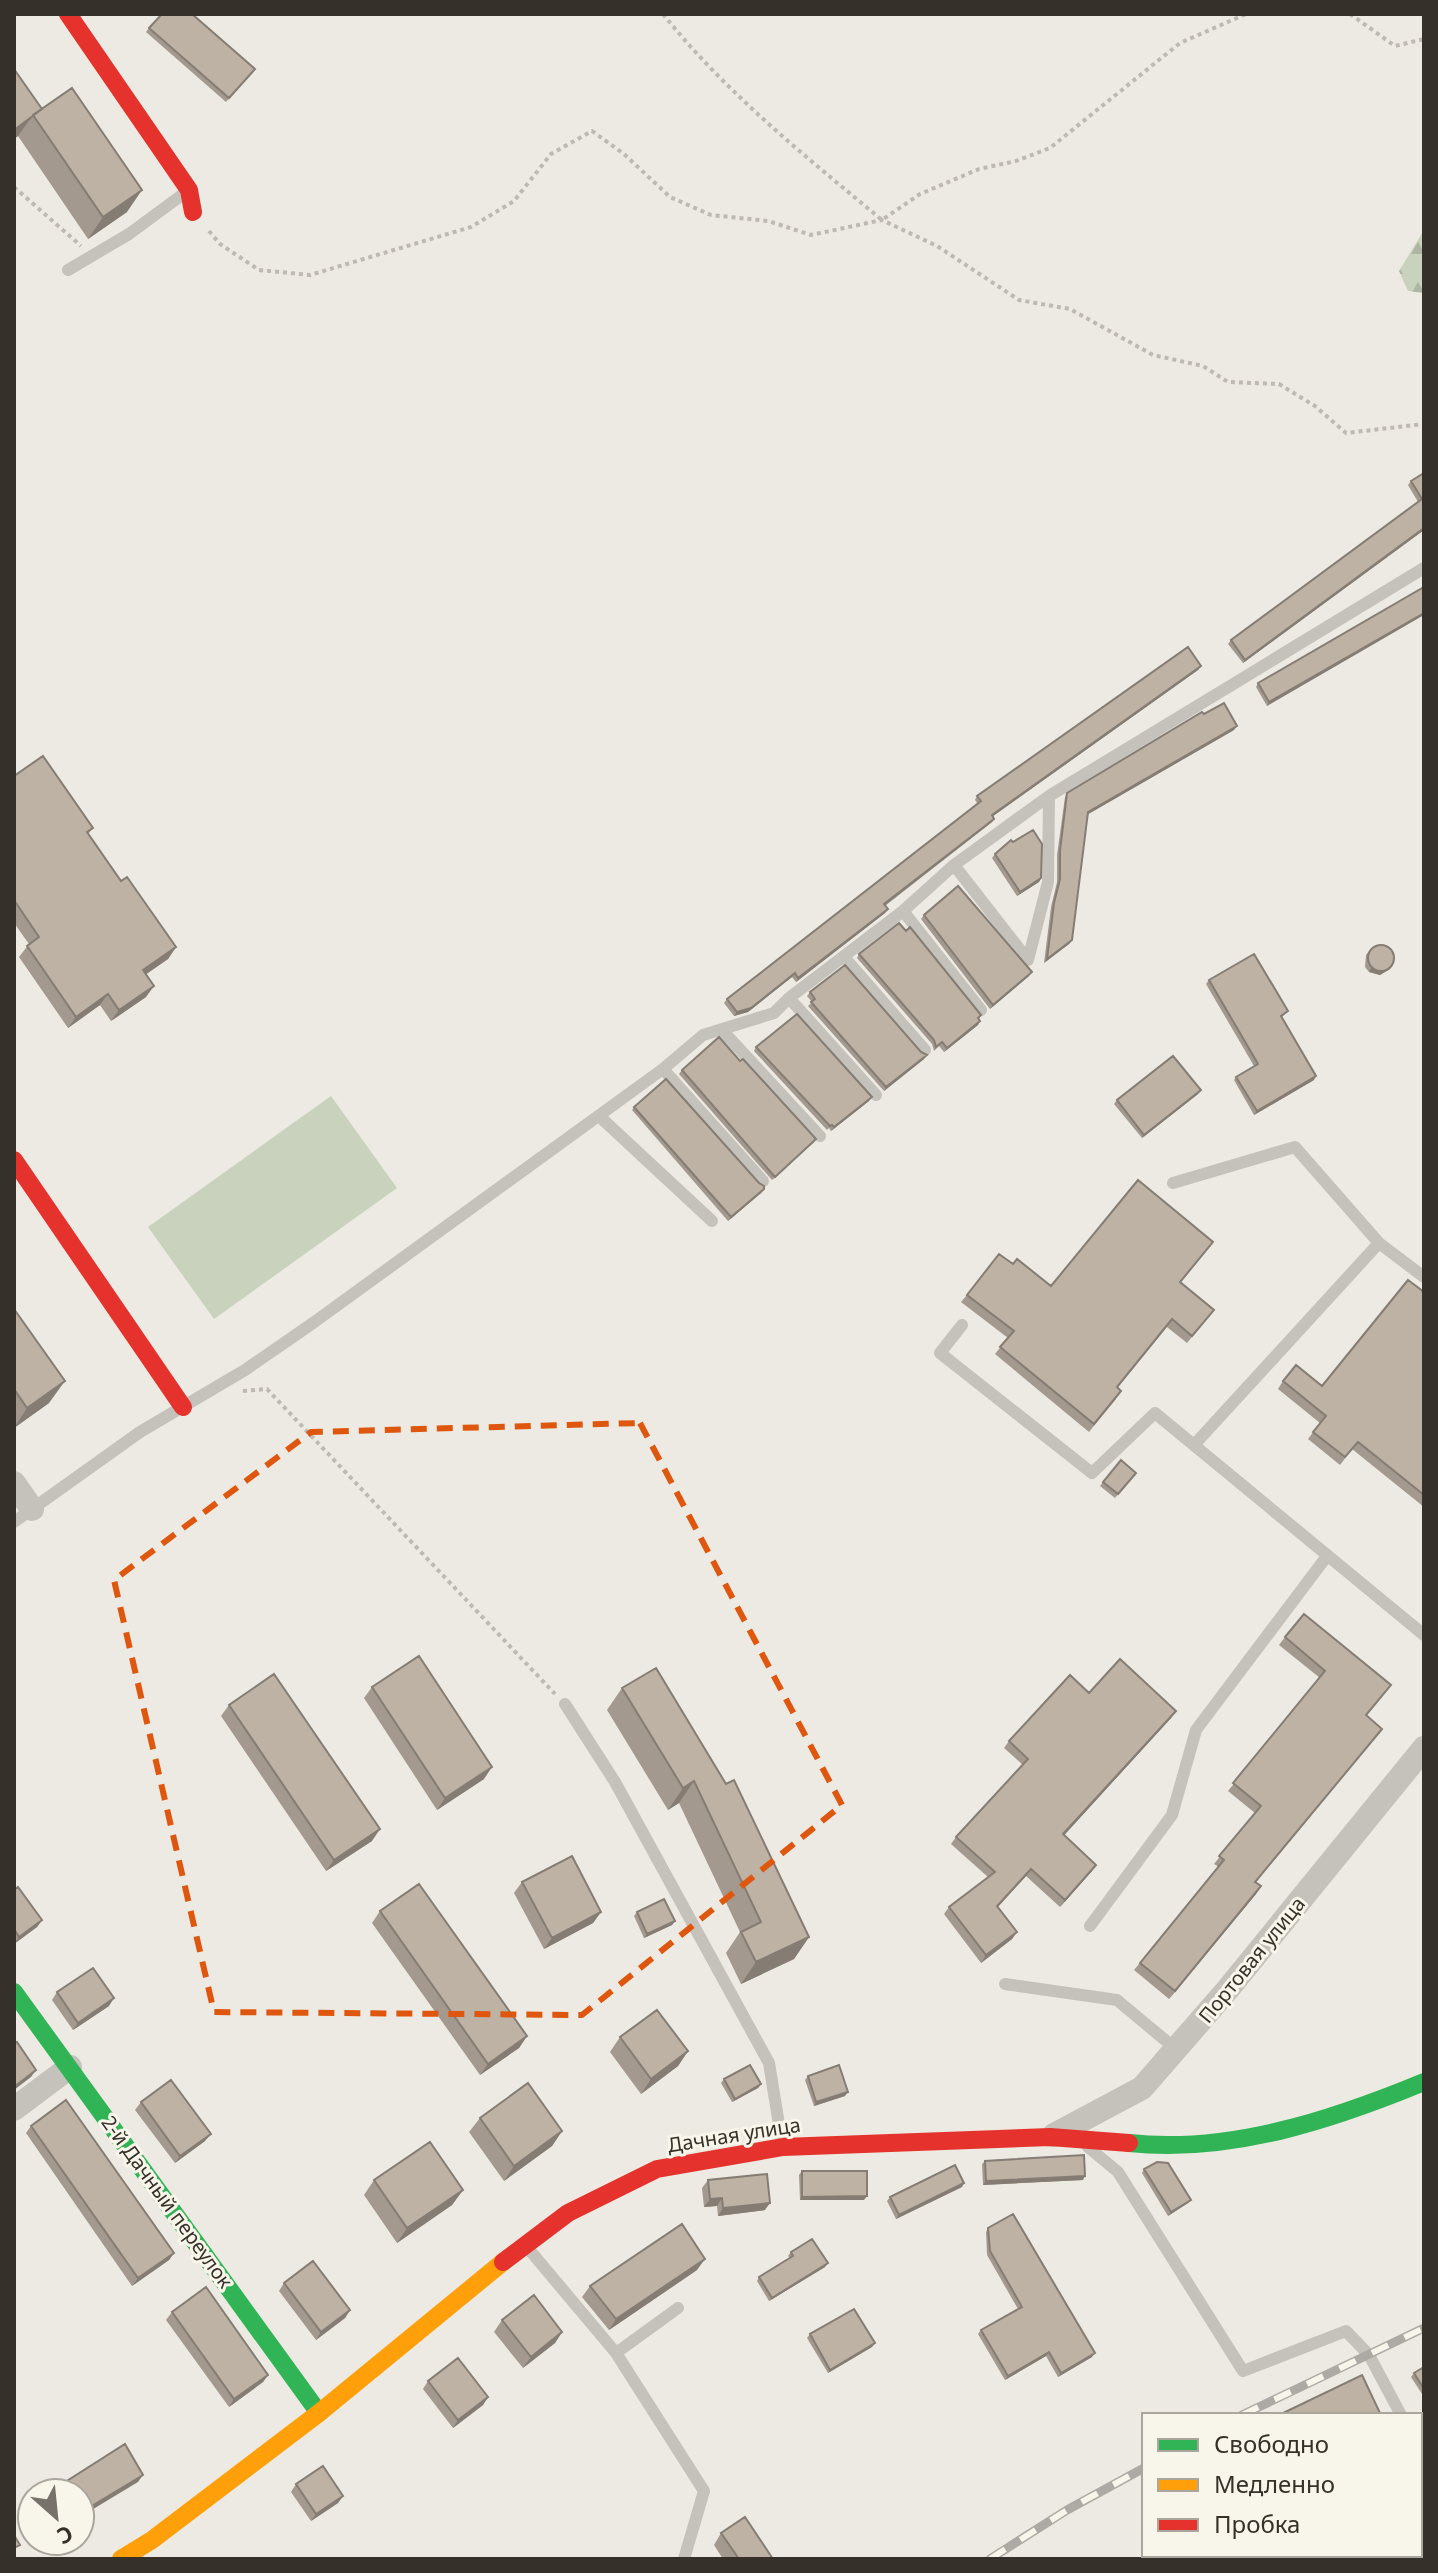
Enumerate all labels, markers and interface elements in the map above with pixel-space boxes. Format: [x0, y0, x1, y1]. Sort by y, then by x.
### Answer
street label: Портовая улица [1192, 1891, 1311, 2029]
street label: 2-й Дачный переулок [96, 2110, 239, 2294]
street label: Дачная улица [665, 2111, 802, 2158]
legend [1142, 2413, 1422, 2557]
text: Свободно [1214, 2427, 1329, 2460]
text: Медленно [1214, 2467, 1335, 2500]
north arrow [16, 2477, 96, 2557]
text: Пробка [1214, 2507, 1300, 2540]
text: С [52, 2519, 79, 2552]

